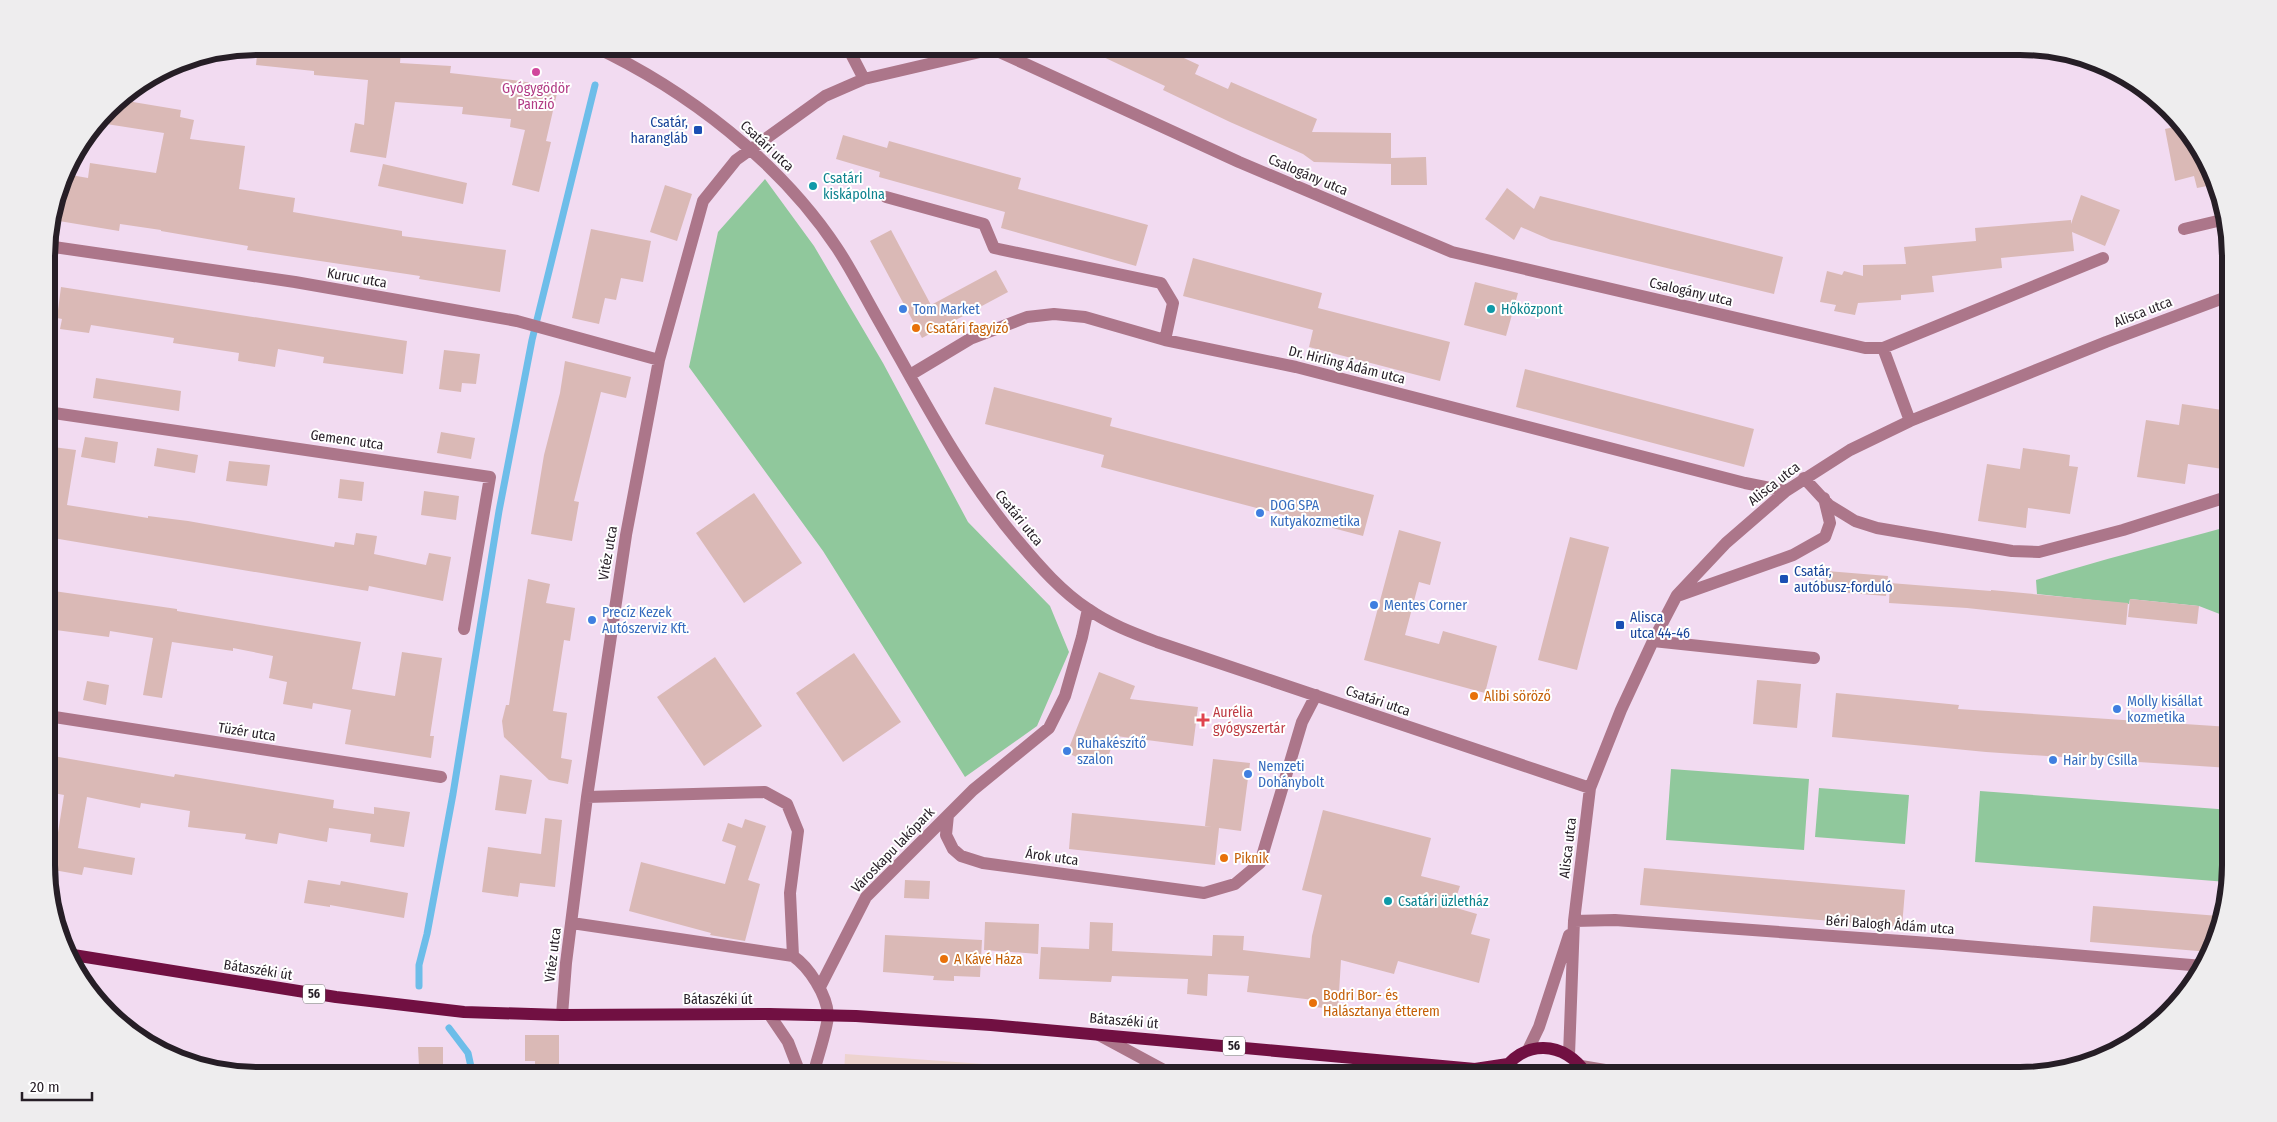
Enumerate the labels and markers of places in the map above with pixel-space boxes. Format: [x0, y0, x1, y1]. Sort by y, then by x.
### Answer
marker: Gyógygödör Panzió [530, 66, 542, 78]
place label: Gyógygödör Panzió [502, 80, 570, 113]
place label: Csatár, harangláb [631, 114, 688, 147]
marker: Csatár, harangláb [692, 124, 704, 136]
place label: Csatári kiskápolna [823, 170, 885, 203]
marker: Csatári kiskápolna [807, 180, 819, 192]
place label: Tom Market [913, 301, 980, 318]
place label: Hőközpont [1501, 301, 1563, 318]
marker: Tom Market [897, 303, 909, 315]
marker: Hőközpont [1485, 303, 1497, 315]
place label: Csatári fagyizó [926, 320, 1009, 337]
marker: Csatári fagyizó [910, 322, 922, 334]
place label: DOG SPA Kutyakozmetika [1270, 497, 1360, 530]
marker: DOG SPA Kutyakozmetika [1254, 507, 1266, 519]
place label: Csatár, autóbusz-forduló [1794, 563, 1893, 596]
marker: Csatár, autóbusz-forduló [1778, 573, 1790, 585]
place label: Mentes Corner [1384, 597, 1467, 614]
marker: Mentes Corner [1368, 599, 1380, 611]
place label: Precíz Kezek Autószerviz Kft. [602, 604, 689, 637]
place label: Alisca utca 44-46 [1630, 609, 1690, 642]
marker: Precíz Kezek Autószerviz Kft. [586, 614, 598, 626]
marker: Alisca utca 44-46 [1614, 619, 1626, 631]
place label: Alibi söröző [1484, 688, 1551, 705]
marker: Alibi söröző [1468, 690, 1480, 702]
place label: Molly kisállat kozmetika [2127, 693, 2203, 726]
marker: Molly kisállat kozmetika [2111, 703, 2123, 715]
place label: Aurélia gyógyszertár [1213, 704, 1285, 737]
marker: Aurélia gyógyszertár [1197, 714, 1209, 726]
place label: Ruhakészítő szalon [1077, 735, 1146, 768]
marker: Ruhakészítő szalon [1061, 745, 1073, 757]
place label: Hair by Csilla [2063, 752, 2138, 769]
marker: Hair by Csilla [2047, 754, 2059, 766]
place label: Nemzeti Dohánybolt [1258, 758, 1325, 791]
marker: Nemzeti Dohánybolt [1242, 768, 1254, 780]
place label: Piknik [1234, 850, 1269, 867]
marker: Piknik [1218, 852, 1230, 864]
place label: Csatári üzletház [1398, 893, 1489, 910]
marker: Csatári üzletház [1382, 895, 1394, 907]
place label: A Kávé Háza [954, 951, 1023, 968]
marker: A Kávé Háza [938, 953, 950, 965]
place label: Bodri Bor- és Halásztanya étterem [1323, 987, 1440, 1020]
marker: Bodri Bor- és Halásztanya étterem [1307, 997, 1319, 1009]

